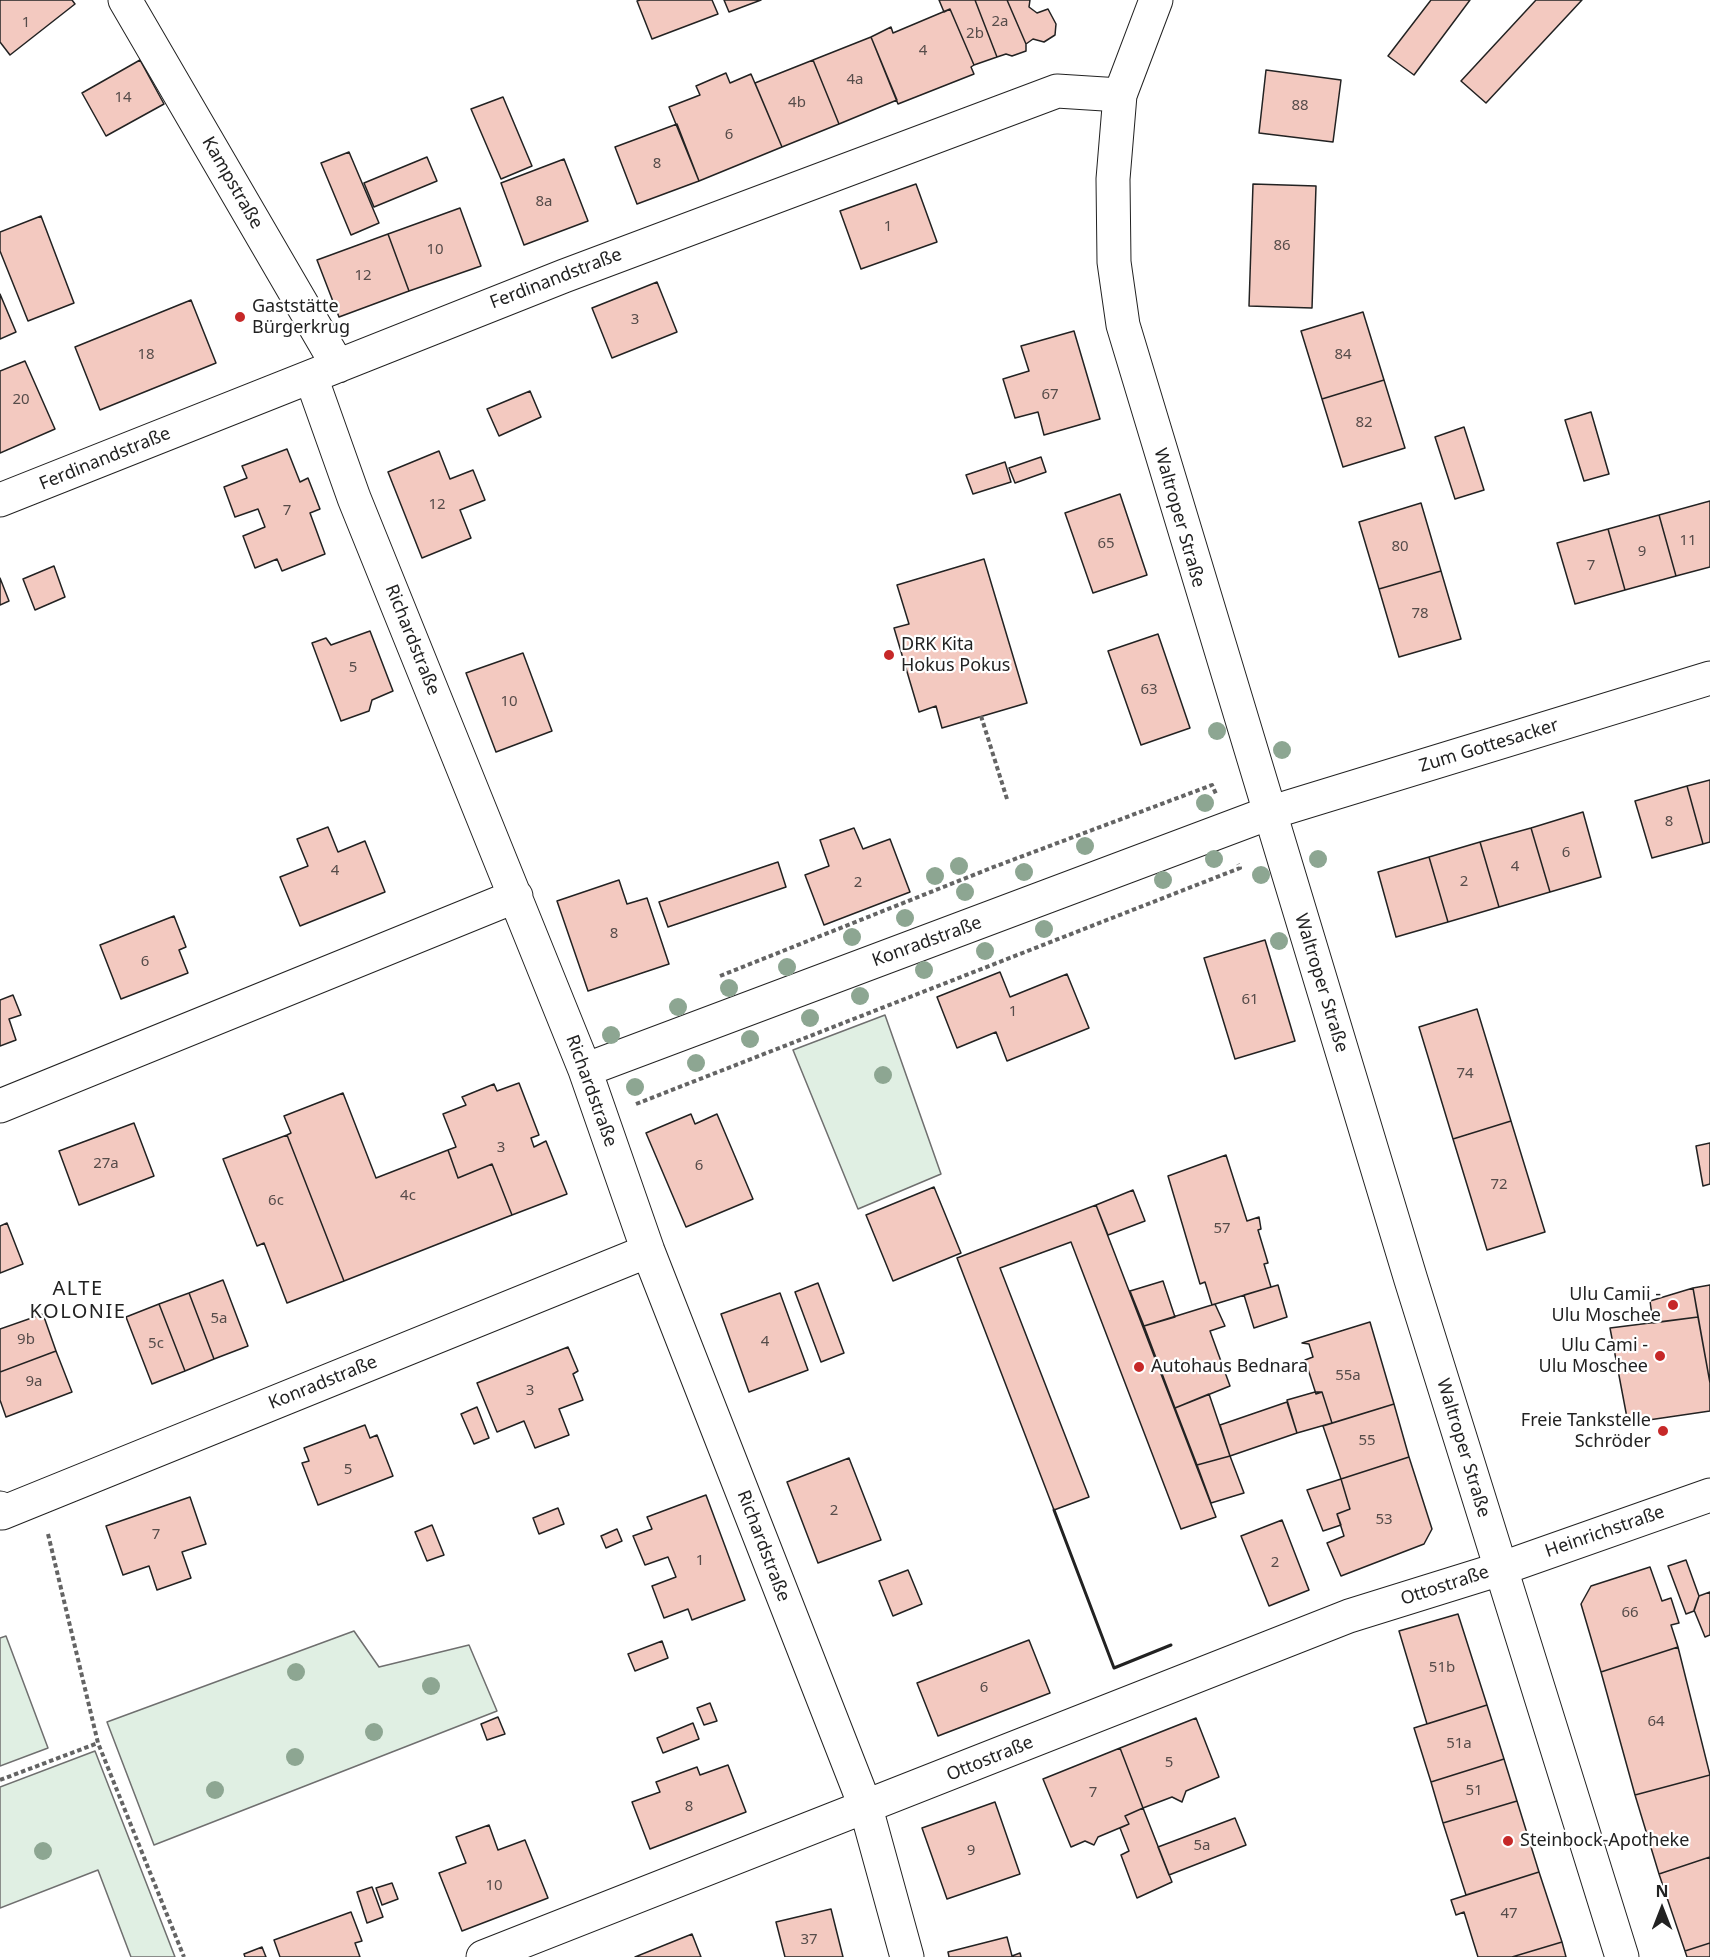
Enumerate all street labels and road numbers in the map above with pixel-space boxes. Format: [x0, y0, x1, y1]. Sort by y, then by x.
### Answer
street label: Kampstraße [197, 133, 267, 233]
street label: Ferdinandstraße [487, 244, 625, 314]
street label: Ferdinandstraße [36, 423, 174, 495]
street label: Waltroper Straße [1149, 446, 1209, 590]
street label: Richardstraße [380, 581, 444, 699]
street label: Zum Gottesacker [1417, 715, 1561, 777]
street label: Waltroper Straße [1290, 911, 1352, 1055]
street label: Konradstraße [869, 912, 985, 972]
street label: Richardstraße [561, 1032, 621, 1150]
street label: Konradstraße [266, 1351, 380, 1415]
street label: Waltroper Straße [1432, 1376, 1494, 1520]
street label: Richardstraße [732, 1487, 794, 1605]
street label: Heinrichstraße [1542, 1501, 1668, 1563]
street label: Ottostraße [1398, 1562, 1492, 1610]
street label: Ottostraße [943, 1732, 1037, 1786]

